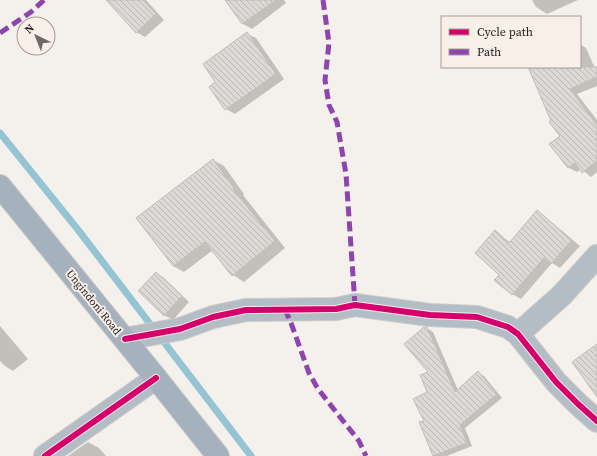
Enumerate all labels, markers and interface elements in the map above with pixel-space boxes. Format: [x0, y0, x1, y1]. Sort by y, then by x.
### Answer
north arrow [16, 16, 56, 56]
legend [441, 16, 581, 68]
text: N [21, 21, 38, 37]
text: Cycle path [477, 24, 533, 40]
text: Path [477, 44, 501, 60]
street label: Ungindoni Road [63, 267, 125, 339]

